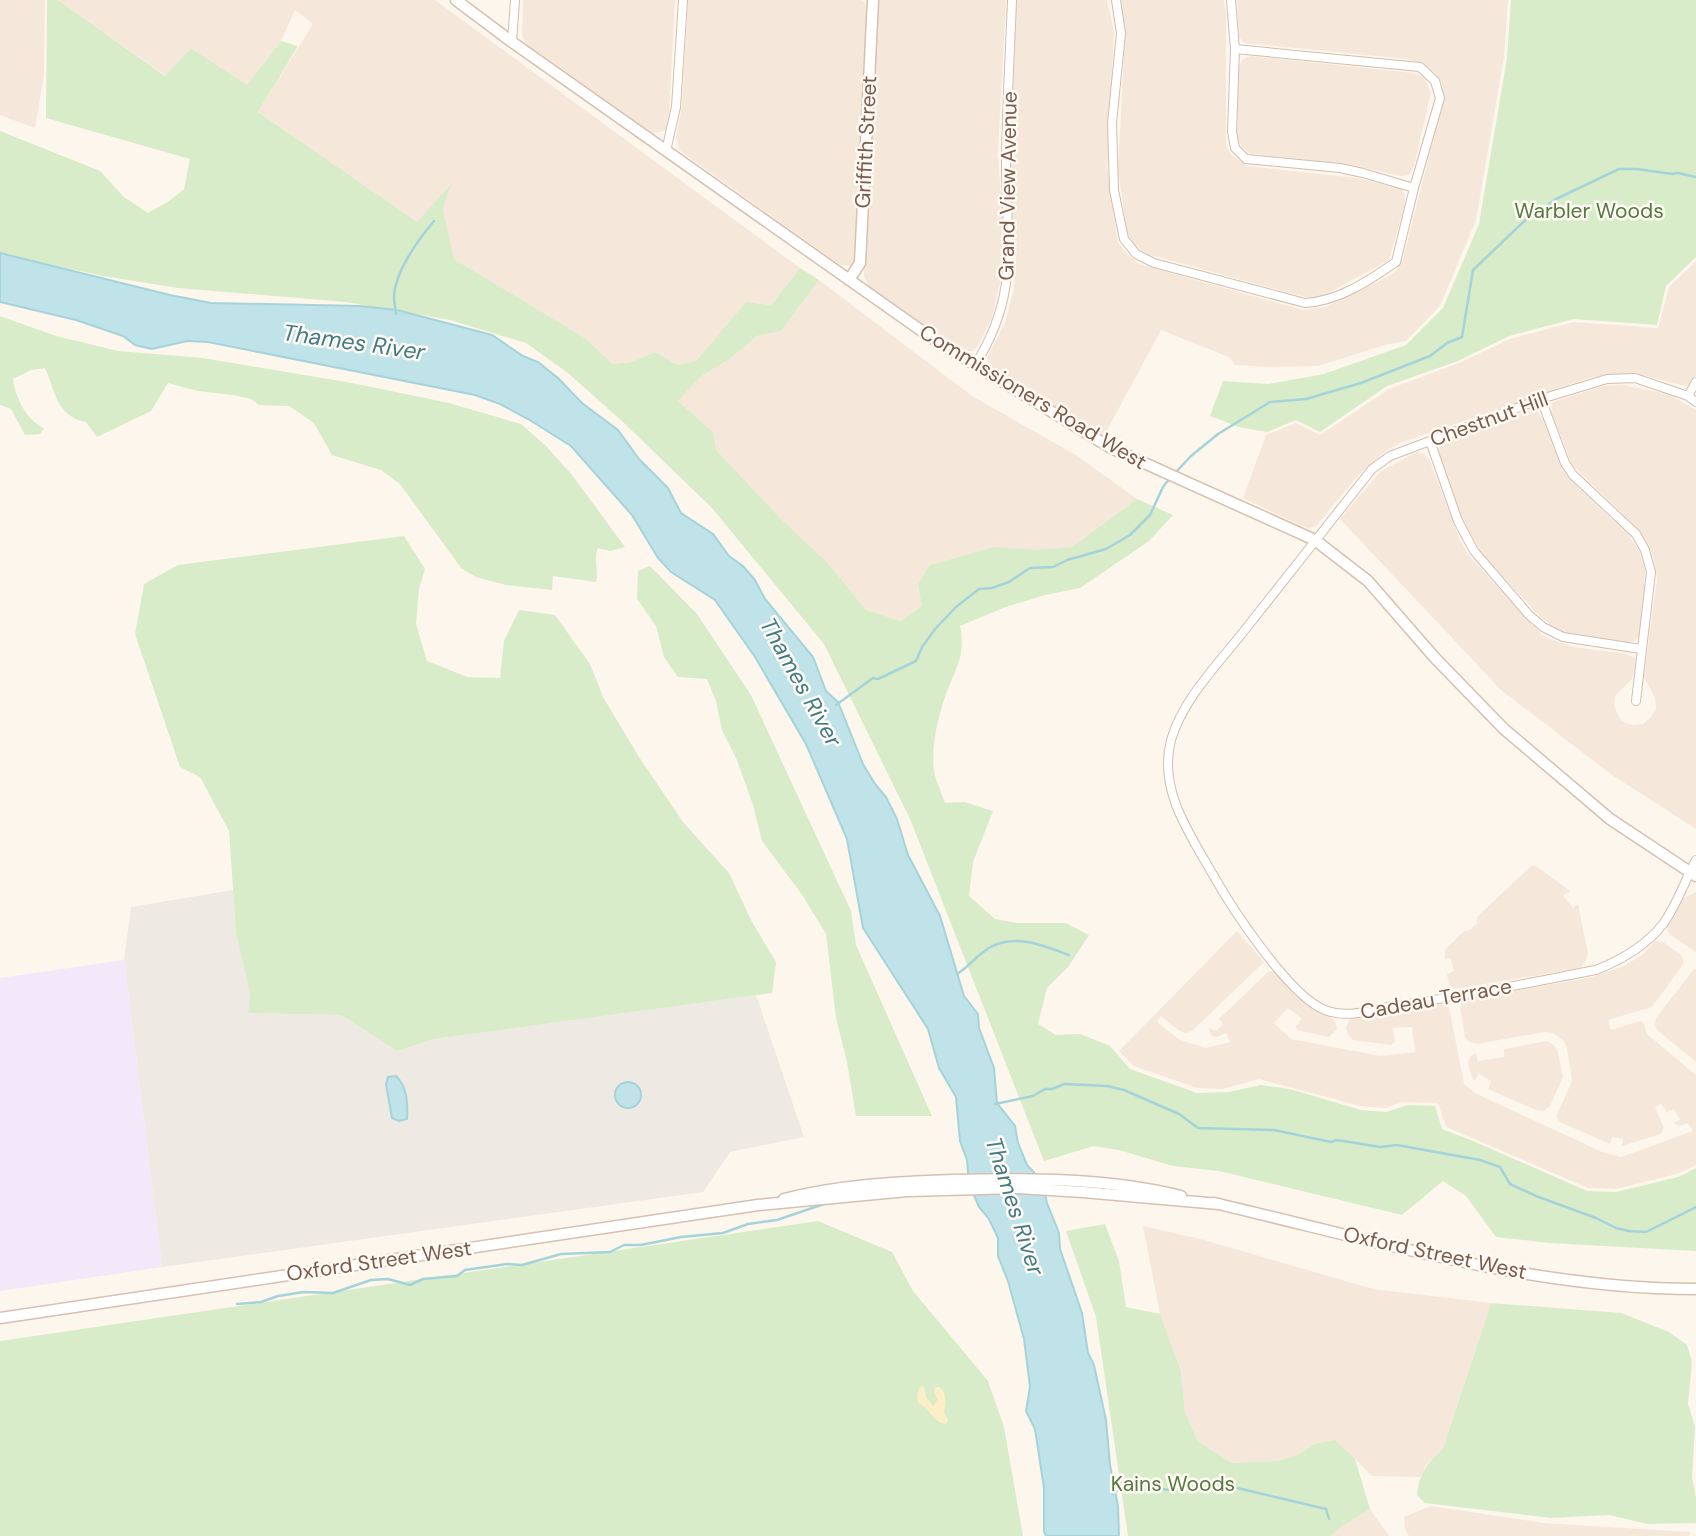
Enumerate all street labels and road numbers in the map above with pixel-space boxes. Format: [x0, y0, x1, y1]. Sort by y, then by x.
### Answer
street label: Griffith Street [849, 75, 883, 209]
street label: Grand View Avenue [992, 91, 1024, 281]
street label: Commissioners Road West [914, 318, 1152, 476]
street label: Chestnut Hill [1426, 385, 1552, 453]
street label: Cadeau Terrace [1358, 972, 1514, 1026]
street label: Oxford Street West [1341, 1220, 1529, 1286]
street label: Oxford Street West [285, 1234, 473, 1288]

